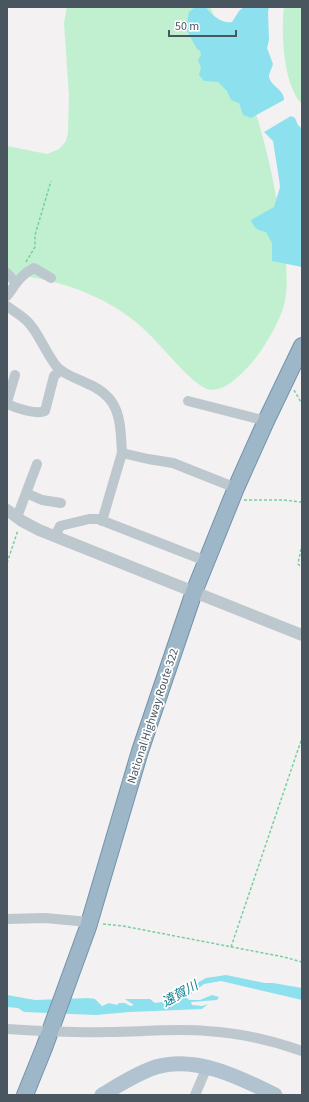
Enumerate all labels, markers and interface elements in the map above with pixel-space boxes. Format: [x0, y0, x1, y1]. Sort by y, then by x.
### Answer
scale bar [169, 12, 236, 38]
text: 50 m [175, 18, 199, 35]
street label: National Highway Route 322 [123, 646, 183, 786]
water label: 遠賀川 [159, 976, 203, 1011]

